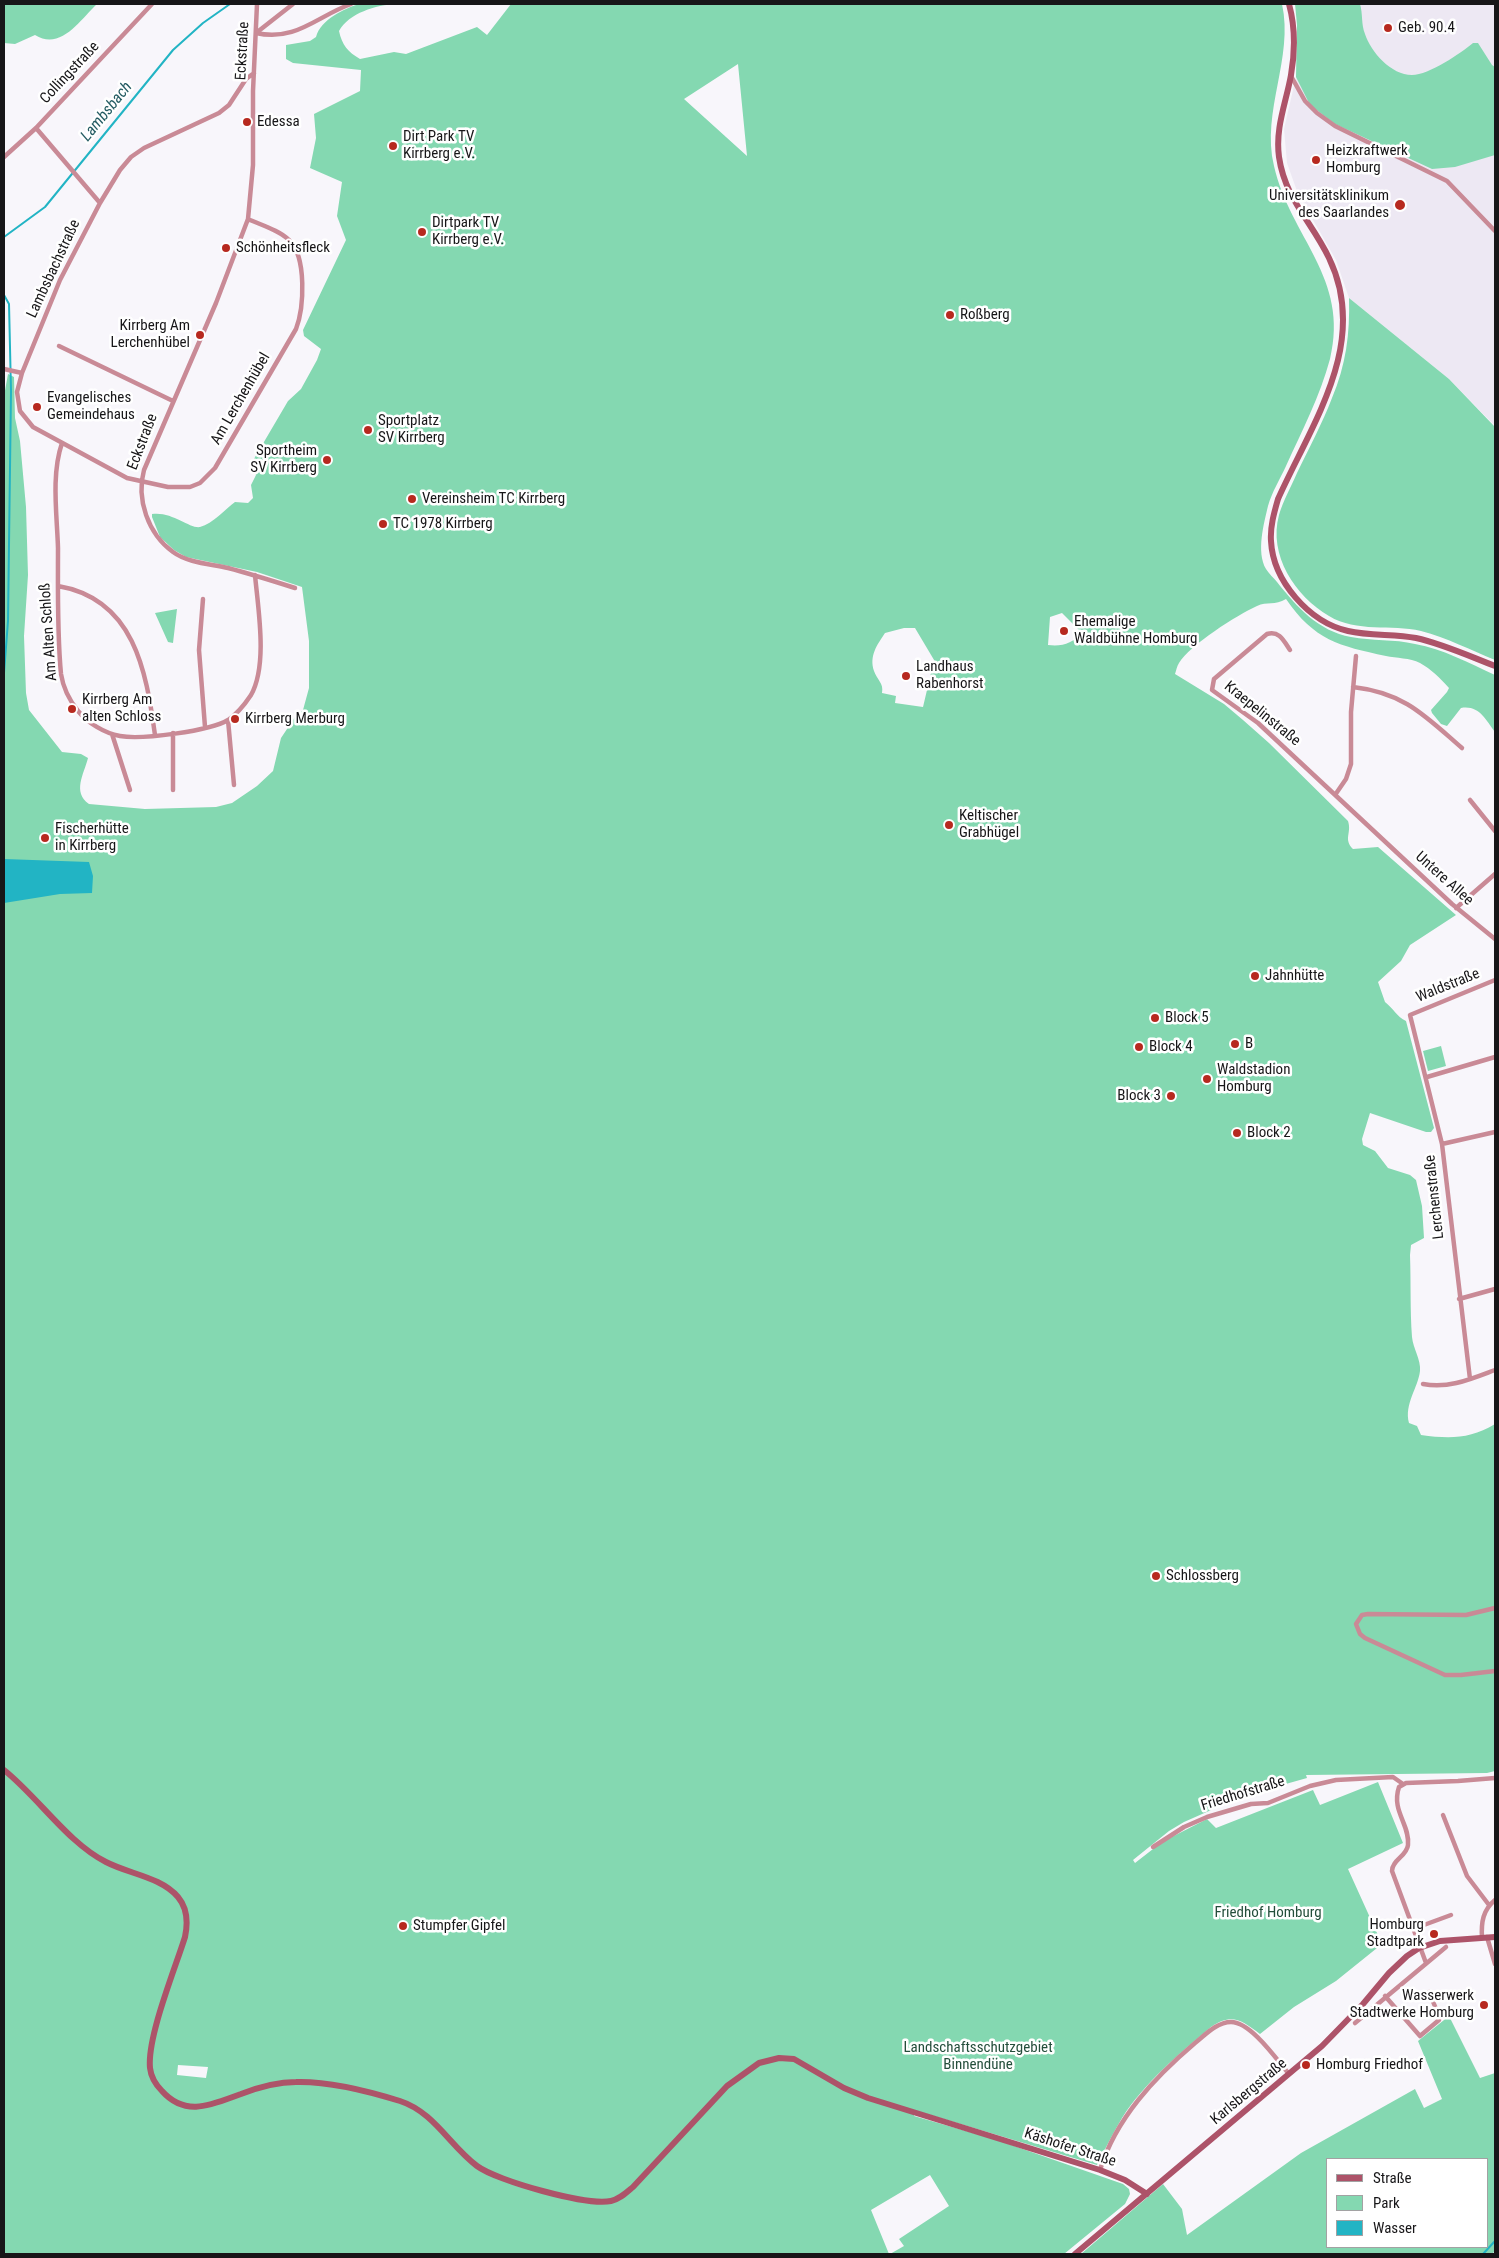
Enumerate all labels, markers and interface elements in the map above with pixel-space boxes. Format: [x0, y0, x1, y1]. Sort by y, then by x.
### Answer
place label: Geb. 90.4 [1398, 19, 1455, 37]
street label: Eckstraße [232, 21, 254, 81]
marker: Geb. 90.4 [1382, 22, 1394, 34]
street label: Collingstraße [37, 38, 103, 108]
water label: Lambsbach [77, 78, 137, 146]
place label: Edessa [257, 113, 300, 131]
marker: Edessa [241, 116, 253, 128]
place label: Dirt Park TV Kirrberg e.V. [403, 128, 475, 163]
marker: Dirt Park TV Kirrberg e.V. [387, 140, 399, 152]
place label: Heizkraftwerk Homburg [1326, 142, 1408, 177]
marker: Heizkraftwerk Homburg [1310, 154, 1322, 166]
place label: Universitätsklinikum des Saarlandes [1269, 187, 1389, 222]
marker: Universitätsklinikum des Saarlandes [1393, 198, 1407, 212]
place label: Dirtpark TV Kirrberg e.V. [432, 214, 504, 249]
street label: Lambsbachstraße [23, 217, 85, 321]
marker: Dirtpark TV Kirrberg e.V. [416, 226, 428, 238]
place label: Schönheitsfleck [236, 239, 330, 257]
marker: Schönheitsfleck [220, 242, 232, 254]
place label: Roßberg [960, 306, 1010, 324]
marker: Roßberg [944, 309, 956, 321]
place label: Kirrberg Am Lerchenhübel [111, 317, 190, 352]
marker: Kirrberg Am Lerchenhübel [194, 329, 206, 341]
street label: Am Lerchenhübel [208, 350, 274, 448]
place label: Evangelisches Gemeindehaus [47, 389, 135, 424]
marker: Evangelisches Gemeindehaus [31, 401, 43, 413]
street label: Eckstraße [124, 411, 162, 473]
place label: Sportplatz SV Kirrberg [378, 412, 445, 447]
marker: Sportplatz SV Kirrberg [362, 424, 374, 436]
place label: Sportheim SV Kirrberg [250, 442, 317, 477]
marker: Sportheim SV Kirrberg [321, 454, 333, 466]
place label: Vereinsheim TC Kirrberg [422, 490, 565, 508]
marker: Vereinsheim TC Kirrberg [406, 493, 418, 505]
place label: TC 1978 Kirrberg [393, 515, 493, 533]
marker: TC 1978 Kirrberg [377, 518, 389, 530]
street label: Am Alten Schloß [37, 582, 61, 682]
place label: Ehemalige Waldbühne Homburg [1074, 613, 1197, 648]
marker: Ehemalige Waldbühne Homburg [1058, 625, 1070, 637]
place label: Landhaus Rabenhorst [916, 658, 983, 693]
marker: Landhaus Rabenhorst [900, 670, 912, 682]
street label: Kraepelinstraße [1220, 678, 1304, 750]
place label: Kirrberg Am alten Schloss [82, 691, 161, 726]
marker: Kirrberg Am alten Schloss [66, 703, 78, 715]
place label: Kirrberg Merburg [245, 710, 345, 728]
marker: Kirrberg Merburg [229, 713, 241, 725]
place label: Keltischer Grabhügel [959, 807, 1019, 842]
marker: Keltischer Grabhügel [943, 819, 955, 831]
place label: Fischerhütte in Kirrberg [55, 820, 129, 855]
marker: Fischerhütte in Kirrberg [39, 832, 51, 844]
street label: Untere Allee [1411, 848, 1477, 910]
street label: Waldstraße [1414, 965, 1482, 1007]
place label: Jahnhütte [1265, 967, 1324, 985]
marker: Jahnhütte [1249, 970, 1261, 982]
place label: Block 5 [1165, 1009, 1209, 1027]
marker: Block 5 [1149, 1012, 1161, 1024]
place label: B [1245, 1035, 1253, 1053]
place label: Block 4 [1149, 1038, 1193, 1056]
marker: B [1229, 1038, 1241, 1050]
marker: Block 4 [1133, 1041, 1145, 1053]
place label: Waldstadion Homburg [1217, 1061, 1290, 1096]
marker: Waldstadion Homburg [1201, 1073, 1213, 1085]
place label: Block 3 [1117, 1087, 1161, 1105]
marker: Block 3 [1165, 1090, 1177, 1102]
place label: Block 2 [1247, 1124, 1291, 1142]
marker: Block 2 [1231, 1127, 1243, 1139]
street label: Lerchenstraße [1422, 1154, 1448, 1240]
place label: Schlossberg [1166, 1567, 1239, 1585]
marker: Schlossberg [1150, 1570, 1162, 1582]
street label: Friedhofstraße [1199, 1773, 1287, 1815]
park label: Friedhof Homburg [1214, 1904, 1322, 1922]
place label: Homburg Stadtpark [1367, 1916, 1424, 1951]
place label: Stumpfer Gipfel [413, 1917, 506, 1935]
marker: Stumpfer Gipfel [397, 1920, 409, 1932]
marker: Homburg Stadtpark [1428, 1928, 1440, 1940]
place label: Wasserwerk Stadtwerke Homburg [1350, 1987, 1474, 2022]
marker: Wasserwerk Stadtwerke Homburg [1478, 1999, 1490, 2011]
park label: Landschaftsschutzgebiet Binnendüne [903, 2039, 1053, 2074]
street label: Karlsbergstraße [1207, 2055, 1291, 2129]
place label: Homburg Friedhof [1316, 2056, 1423, 2074]
marker: Homburg Friedhof [1300, 2059, 1312, 2071]
street label: Käshofer Straße [1022, 2125, 1118, 2171]
legend [1326, 2158, 1489, 2248]
text: Straße [1373, 2169, 1412, 2187]
text: Park [1373, 2194, 1400, 2212]
text: Wasser [1373, 2219, 1417, 2237]

